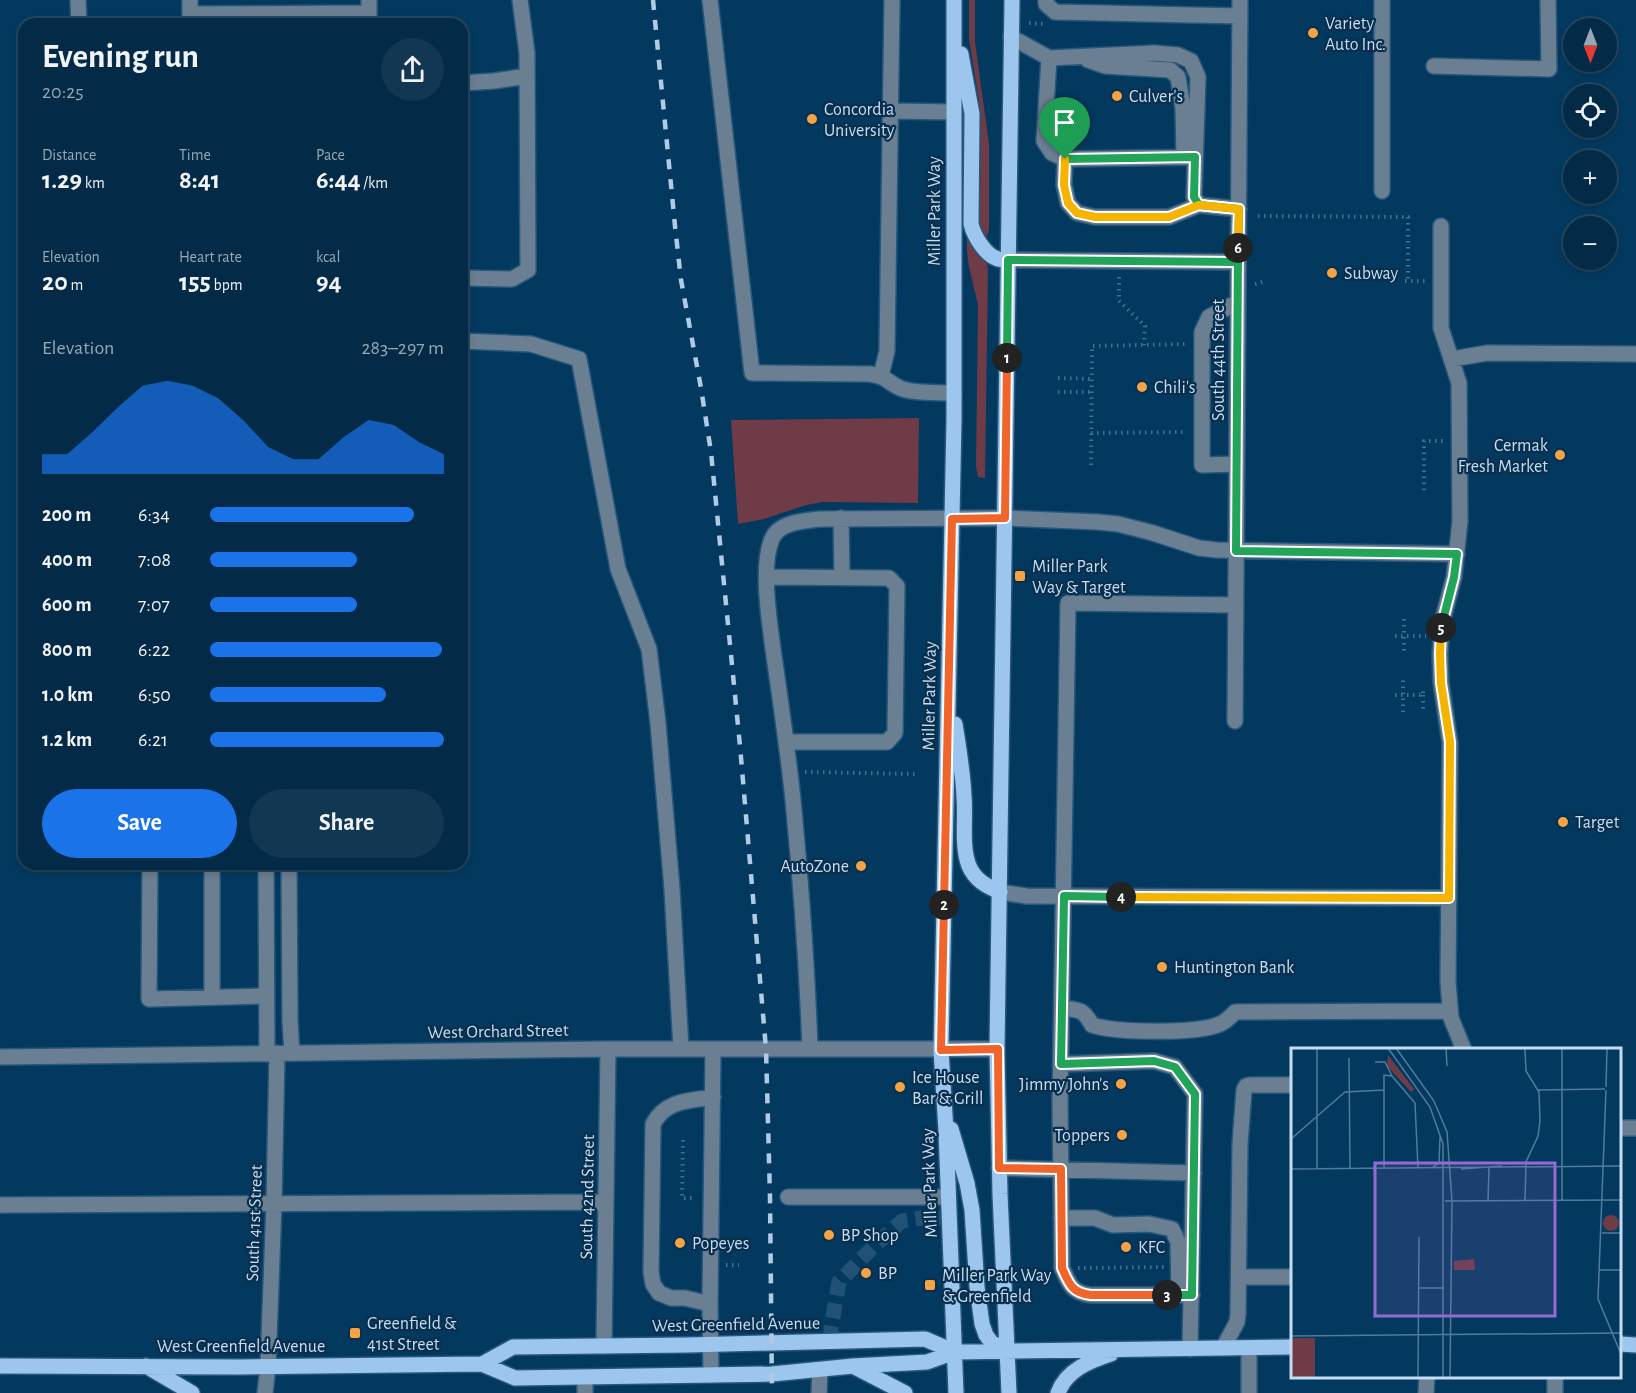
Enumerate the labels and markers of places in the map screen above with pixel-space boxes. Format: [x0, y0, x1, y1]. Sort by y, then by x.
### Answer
place label: Variety Auto Inc. [1325, 15, 1386, 54]
marker: Variety Auto Inc. [1306, 26, 1320, 40]
place label: Culver's [1129, 88, 1183, 106]
marker: Culver's [1110, 89, 1124, 103]
pin [1039, 97, 1090, 159]
place label: Concordia University [824, 101, 895, 140]
marker: Concordia University [805, 112, 819, 126]
pin: 6 [1223, 233, 1253, 263]
place label: Subway [1344, 265, 1399, 283]
marker: Subway [1325, 266, 1339, 280]
pin: 1 [992, 343, 1022, 373]
place label: Chili's [1154, 379, 1196, 397]
marker: Chili's [1135, 380, 1149, 394]
place label: Cermak Fresh Market [1458, 437, 1549, 476]
marker: Cermak Fresh Market [1553, 448, 1567, 462]
place label: Miller Park Way & Target [1032, 558, 1126, 597]
marker: Miller Park Way & Target [1013, 569, 1027, 583]
pin: 5 [1426, 613, 1456, 643]
place label: Target [1575, 814, 1620, 832]
marker: Target [1556, 815, 1570, 829]
place label: AutoZone [780, 858, 849, 876]
marker: AutoZone [854, 859, 868, 873]
pin: 4 [1106, 882, 1136, 912]
pin: 2 [929, 890, 959, 920]
place label: Huntington Bank [1174, 959, 1295, 977]
marker: Huntington Bank [1155, 960, 1169, 974]
place label: Ice House Bar & Grill [912, 1069, 984, 1108]
place label: Jimmy John's [1019, 1076, 1109, 1094]
marker: Jimmy John's [1114, 1077, 1128, 1091]
marker: Ice House Bar & Grill [893, 1080, 907, 1094]
place label: Toppers [1054, 1127, 1110, 1145]
marker: Toppers [1115, 1128, 1129, 1142]
place label: BP Shop [841, 1227, 899, 1245]
marker: BP Shop [822, 1228, 836, 1242]
place label: Popeyes [692, 1235, 749, 1253]
marker: Popeyes [673, 1236, 687, 1250]
place label: KFC [1138, 1239, 1165, 1257]
marker: KFC [1119, 1240, 1133, 1254]
place label: BP [878, 1265, 897, 1283]
marker: BP [859, 1266, 873, 1280]
place label: Miller Park Way & Greenfield [942, 1267, 1052, 1306]
marker: Miller Park Way & Greenfield [923, 1278, 937, 1292]
pin: 3 [1152, 1280, 1182, 1310]
place label: Greenfield & 41st Street [367, 1315, 457, 1354]
marker: Greenfield & 41st Street [348, 1326, 362, 1340]

